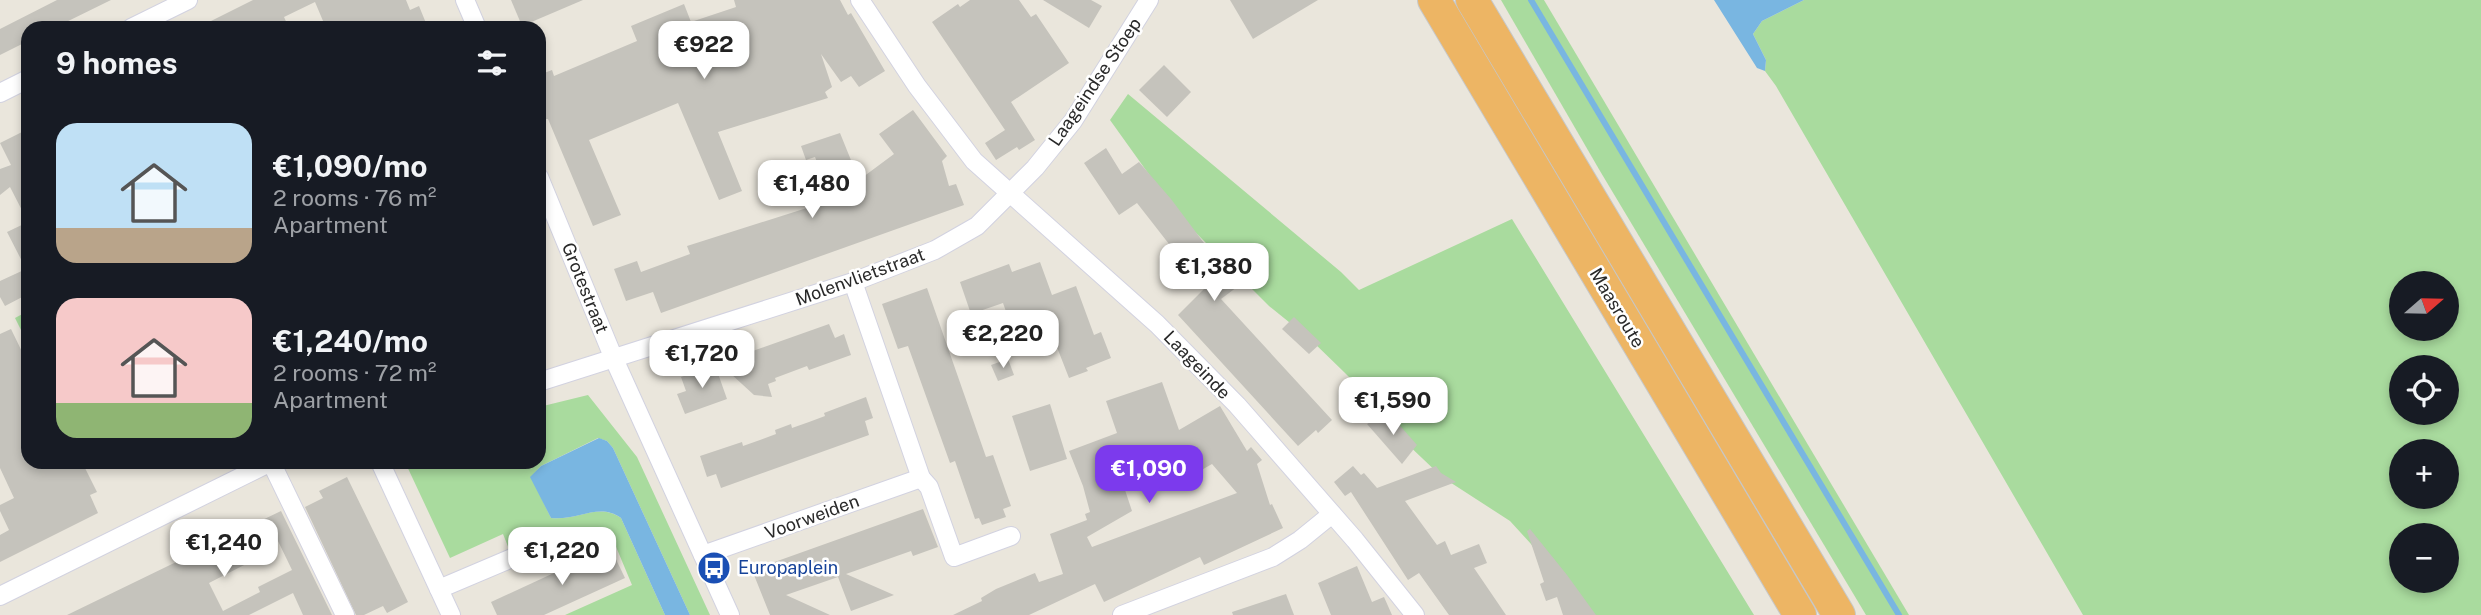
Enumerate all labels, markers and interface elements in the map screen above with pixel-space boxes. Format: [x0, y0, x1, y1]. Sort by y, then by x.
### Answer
street label: Laageindse Stoep [1044, 14, 1145, 150]
pin: €922 [663, 22, 745, 81]
text: €922 [674, 30, 734, 57]
icon: filters [473, 44, 511, 82]
text: 9 homes [56, 45, 178, 81]
text: €1,090/mo [273, 148, 428, 184]
icon: home [112, 151, 196, 235]
pin: €1,480 [755, 160, 869, 220]
text: €1,480 [774, 169, 850, 196]
text: 2 rooms · 76 m² [273, 184, 436, 211]
text: Apartment [273, 211, 388, 238]
street label: Grotestraat [558, 239, 613, 336]
street label: Molenvlietstraat [792, 243, 927, 310]
pin: €1,380 [1157, 244, 1271, 303]
text: €1,380 [1176, 252, 1252, 279]
street label: Maasroute [1585, 264, 1649, 351]
north arrow [2389, 271, 2459, 341]
map controls [2389, 271, 2459, 593]
pin: €2,220 [946, 310, 1060, 370]
text: €2,220 [963, 319, 1043, 346]
text: €1,240/mo [273, 323, 428, 359]
icon: home [112, 326, 196, 410]
street label: Laageinde [1160, 326, 1235, 403]
pin: €1,720 [645, 330, 759, 390]
text: €1,720 [665, 339, 739, 366]
button: locate [2389, 355, 2459, 425]
text: 2 rooms · 72 m² [273, 359, 436, 386]
pin: €1,590 [1336, 378, 1450, 437]
text: Apartment [273, 386, 388, 413]
text: €1,590 [1355, 386, 1431, 413]
button: + [2389, 439, 2459, 509]
pin: €1,090 [1092, 446, 1206, 505]
text: €1,090 [1111, 454, 1187, 481]
street label: Voorweiden [762, 490, 862, 543]
pin: €1,240 [167, 520, 281, 579]
button: − [2389, 523, 2459, 593]
text: €1,240 [186, 528, 262, 555]
pin: €1,220 [505, 528, 619, 587]
text: €1,220 [524, 536, 600, 563]
bus stop icon: Europaplein [695, 549, 733, 587]
place label: Europaplein [738, 557, 838, 578]

